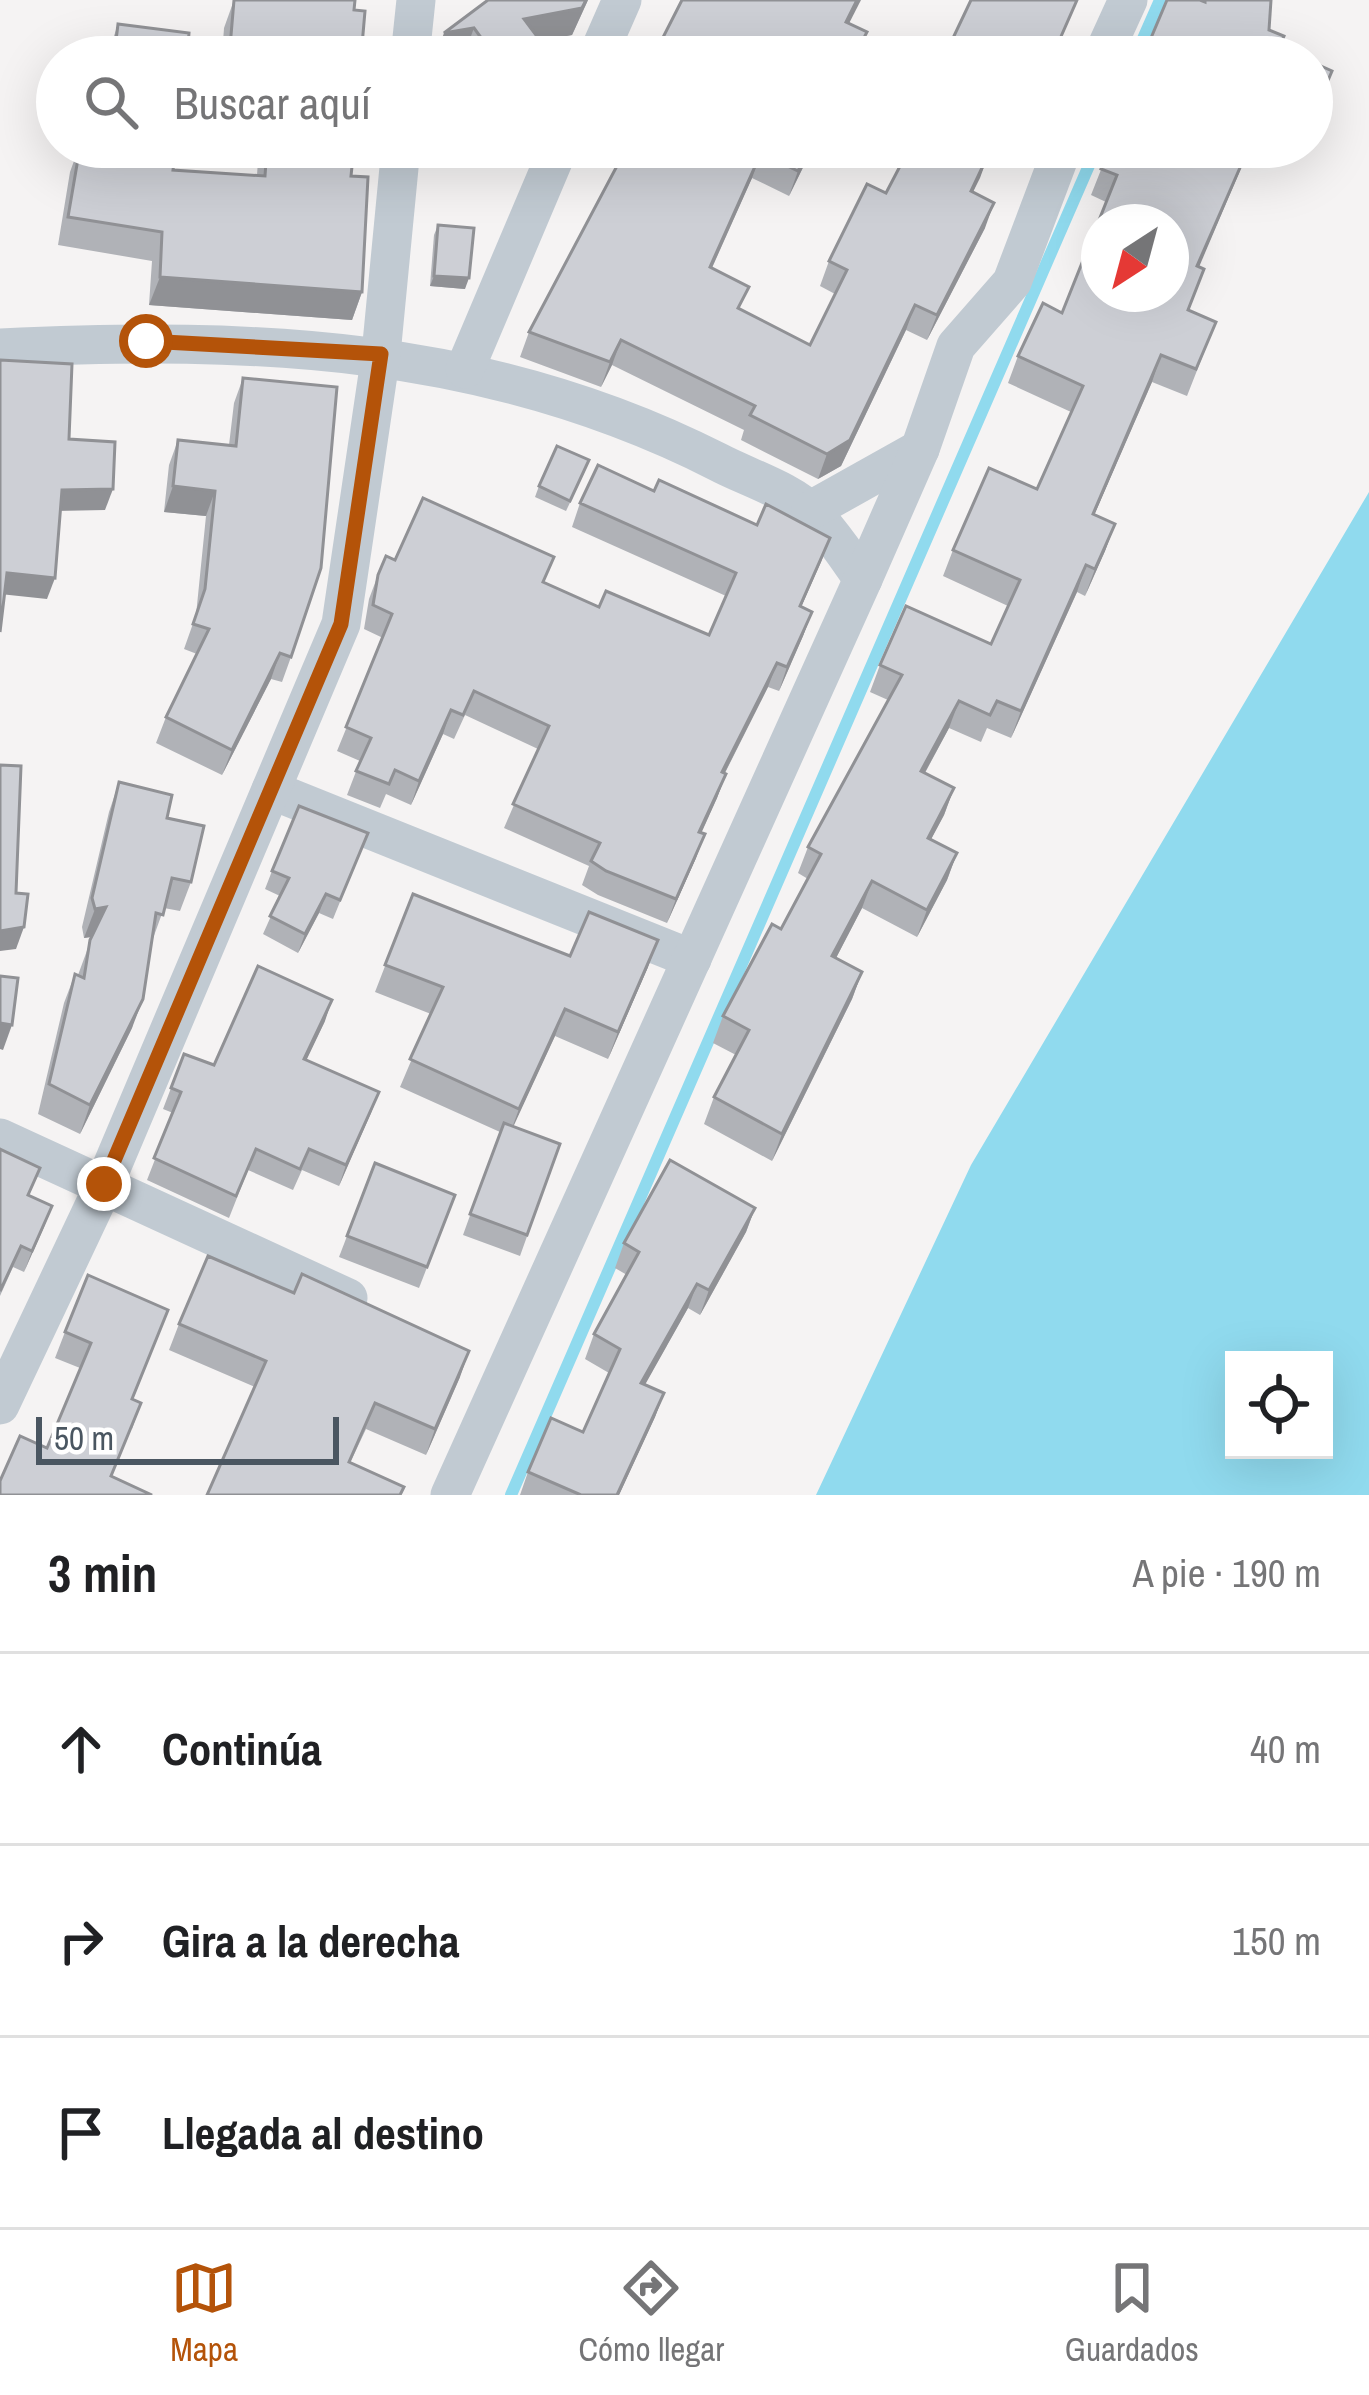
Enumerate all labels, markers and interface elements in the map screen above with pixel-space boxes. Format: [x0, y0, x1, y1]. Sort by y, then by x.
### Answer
search box [36, 36, 1333, 168]
icon: search [78, 69, 144, 135]
text: Buscar aquí [174, 72, 371, 133]
north arrow [1081, 204, 1189, 312]
route start [119, 314, 173, 368]
route end [77, 1157, 131, 1211]
map controls [1225, 1351, 1333, 1459]
button: locate [1225, 1351, 1333, 1459]
scale bar [36, 1411, 339, 1464]
text: 50 m [54, 1416, 114, 1460]
text: 3 min [48, 1539, 157, 1608]
text: A pie · 190 m [1133, 1547, 1321, 1599]
icon: ahead [48, 1716, 114, 1782]
text: Continúa [162, 1718, 322, 1779]
text: 40 m [1250, 1723, 1321, 1775]
icon: right [48, 1908, 114, 1974]
text: Gira a la derecha [162, 1910, 459, 1971]
text: 150 m [1232, 1915, 1321, 1967]
icon: arrive [48, 2100, 114, 2166]
text: Llegada al destino [162, 2102, 484, 2163]
tab: Mapa [170, 2255, 238, 2371]
tab: Cómo llegar [578, 2255, 724, 2371]
tab: Guardados [1065, 2255, 1199, 2371]

